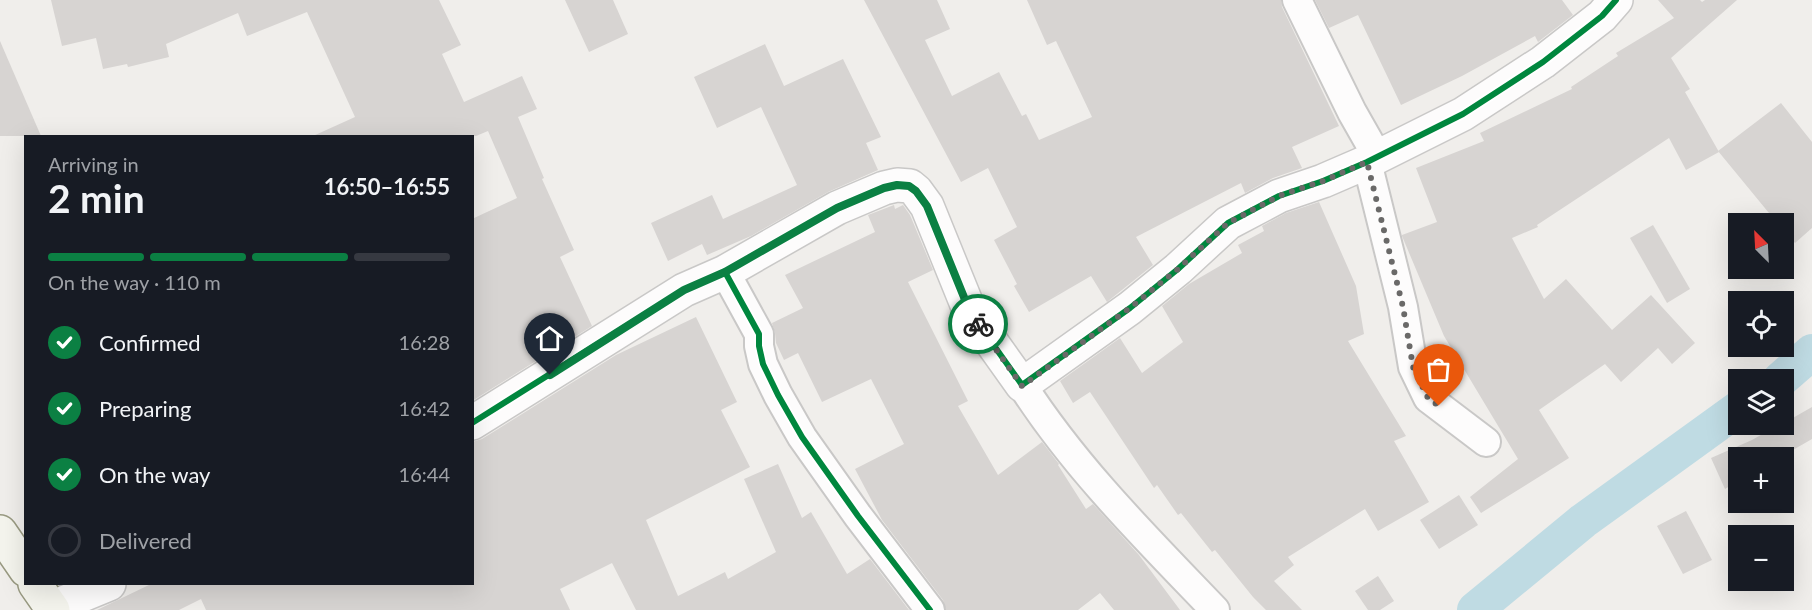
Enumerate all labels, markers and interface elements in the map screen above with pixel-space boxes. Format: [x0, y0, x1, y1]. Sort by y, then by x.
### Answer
text: Arriving in [48, 152, 139, 176]
text: 16:50–16:55 [324, 173, 450, 200]
text: 2 min [48, 175, 145, 221]
north arrow [1728, 213, 1794, 279]
map controls [1728, 213, 1794, 591]
text: On the way · 110 m [48, 270, 221, 294]
button: locate [1728, 291, 1794, 357]
courier [948, 294, 1008, 354]
icon: bike [962, 308, 995, 341]
pin [524, 313, 575, 375]
icon: home [533, 322, 566, 355]
icon: check [48, 326, 81, 359]
text: Confirmed [99, 329, 201, 356]
text: 16:28 [399, 330, 450, 354]
pin [1413, 344, 1464, 406]
icon: bag [1422, 353, 1455, 386]
button: layers [1728, 369, 1794, 435]
icon: check [48, 392, 81, 425]
text: Preparing [99, 395, 191, 422]
text: 16:42 [399, 396, 450, 420]
button: + [1728, 447, 1794, 513]
icon: check [48, 458, 81, 491]
text: On the way [99, 461, 210, 488]
text: 16:44 [399, 462, 450, 486]
button: − [1728, 525, 1794, 591]
text: Delivered [99, 527, 192, 554]

